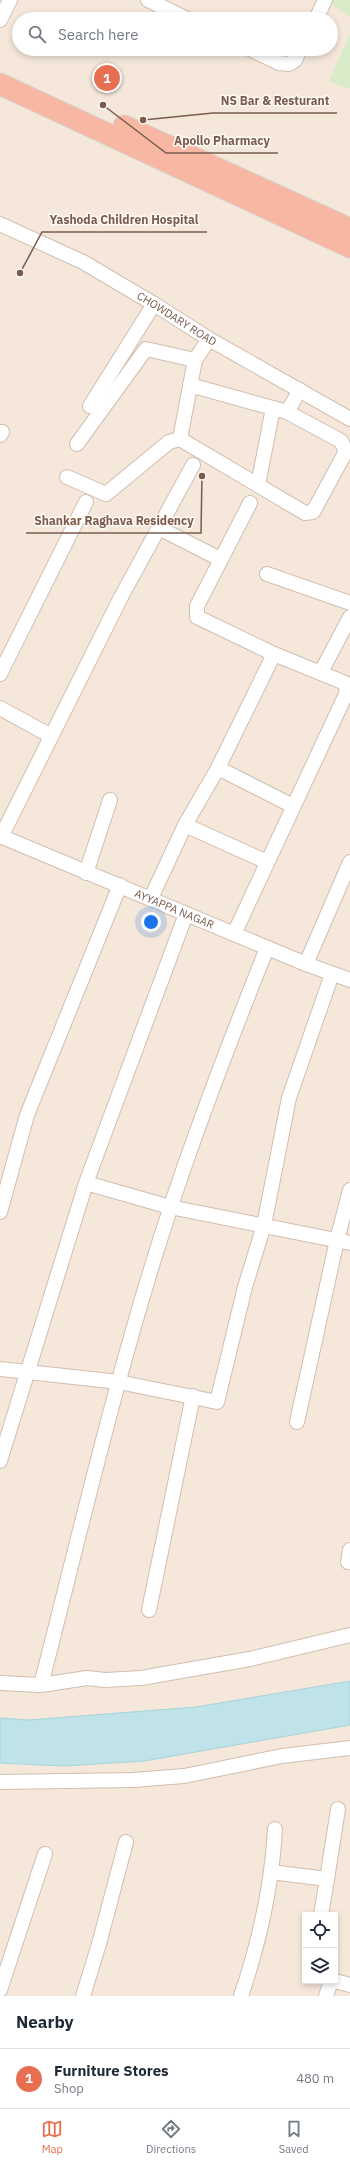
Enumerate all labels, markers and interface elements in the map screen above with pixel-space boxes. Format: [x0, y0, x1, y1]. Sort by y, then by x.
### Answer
search box [12, 12, 338, 56]
icon: search [26, 23, 48, 45]
text: Search here [58, 25, 138, 44]
pin: 1 [94, 63, 120, 93]
callout: NS Bar & Resturant [213, 89, 337, 113]
text: NS Bar & Resturant [221, 93, 330, 108]
callout: Apollo Pharmacy [166, 129, 278, 153]
text: Apollo Pharmacy [174, 133, 271, 148]
callout: Yashoda Children Hospital [42, 208, 207, 232]
text: Yashoda Children Hospital [50, 212, 199, 227]
street label: CHOWDARY ROAD [135, 289, 219, 349]
callout: Shankar Raghava Residency [26, 509, 201, 533]
text: Shankar Raghava Residency [34, 513, 194, 528]
street label: AYYAPPA NAGAR [132, 886, 216, 932]
your location [141, 912, 161, 932]
map controls [302, 1912, 338, 1984]
button: locate [302, 1912, 338, 1948]
button: layers [302, 1948, 338, 1984]
text: Nearby [16, 2011, 74, 2033]
text: Furniture Stores [54, 2061, 169, 2080]
text: 1 [25, 2070, 33, 2087]
text: 480 m [296, 2070, 334, 2087]
text: Shop [54, 2080, 84, 2097]
tab: Map [41, 2118, 63, 2156]
tab: Directions [146, 2118, 196, 2156]
tab: Saved [279, 2118, 309, 2156]

